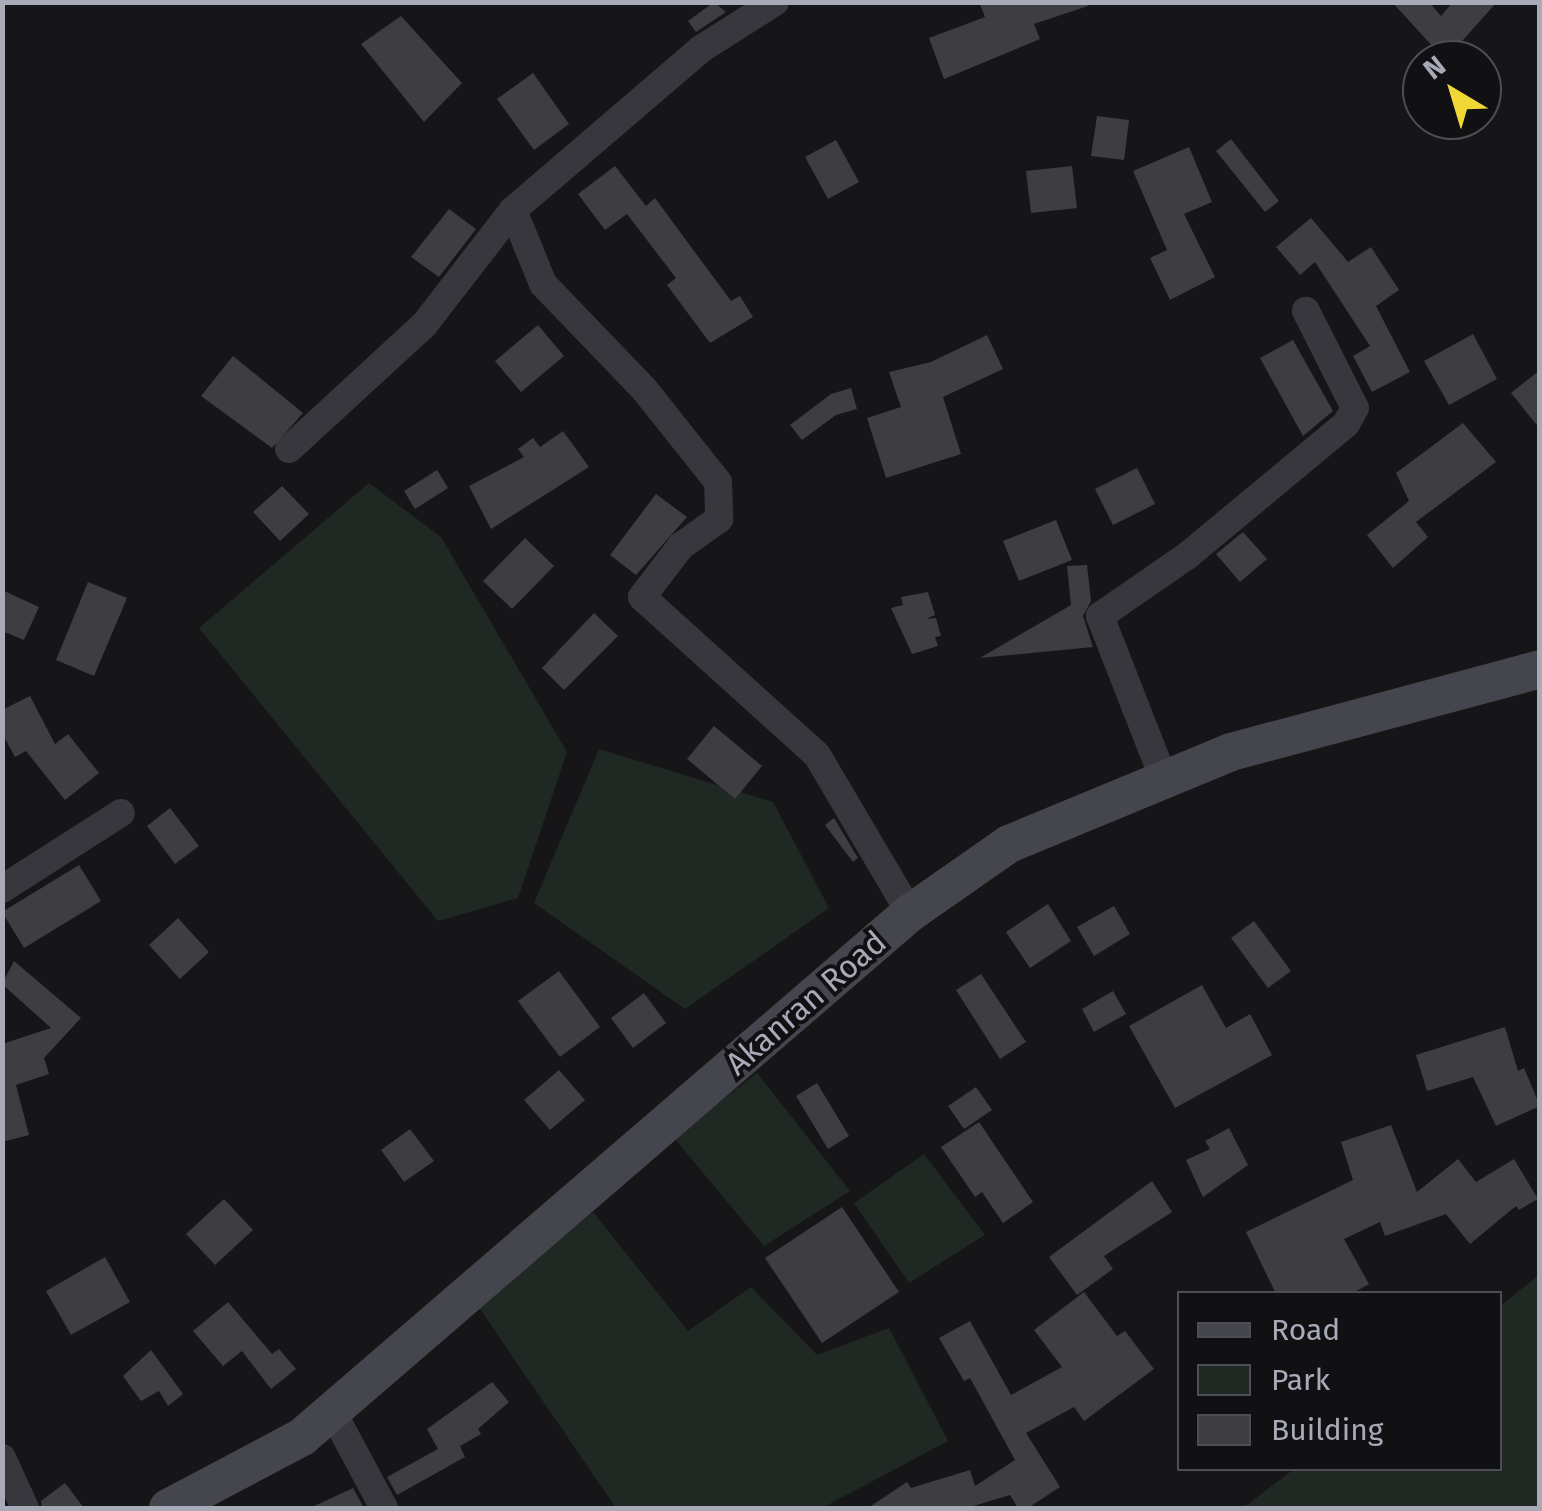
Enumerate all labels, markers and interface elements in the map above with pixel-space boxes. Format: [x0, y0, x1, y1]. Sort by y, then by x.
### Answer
north arrow [1402, 40, 1502, 140]
text: N [1417, 49, 1452, 86]
street label: Akanran Road [718, 923, 894, 1083]
legend [1177, 1291, 1502, 1471]
text: Road [1271, 1312, 1340, 1348]
text: Park [1271, 1362, 1330, 1398]
text: Building [1271, 1412, 1383, 1448]

